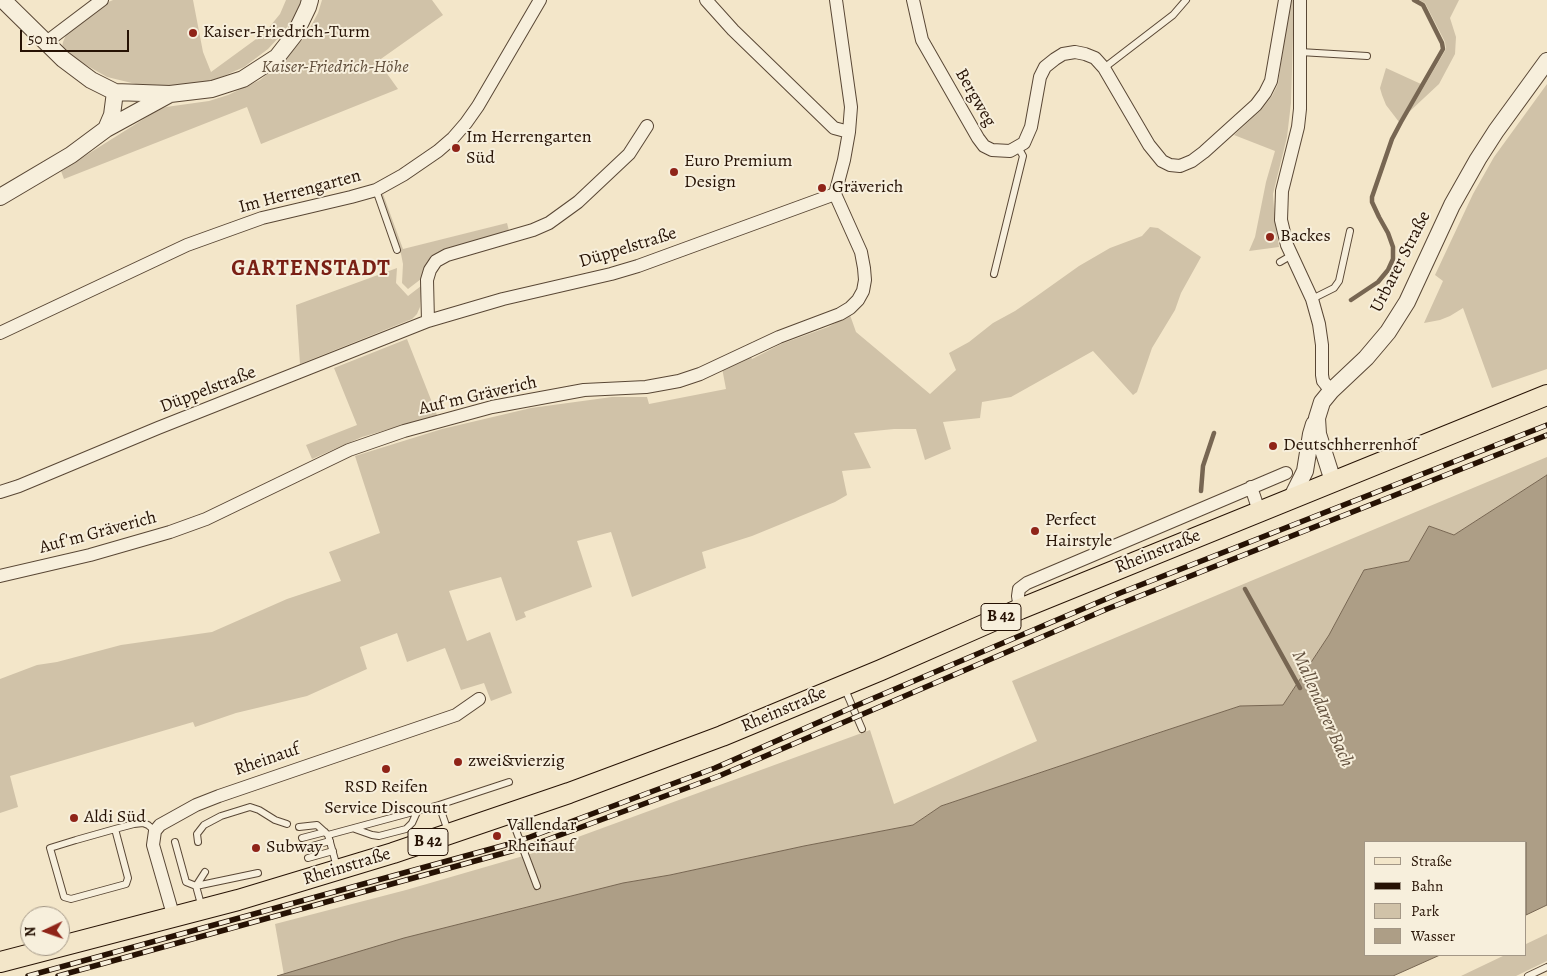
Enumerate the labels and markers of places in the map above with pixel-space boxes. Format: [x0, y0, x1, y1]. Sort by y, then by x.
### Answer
place label: Kaiser-Friedrich-Turm [203, 22, 370, 44]
marker: Kaiser-Friedrich-Turm [187, 27, 199, 39]
place label: Im Herrengarten Süd [466, 127, 592, 170]
marker: Im Herrengarten Süd [450, 142, 462, 154]
place label: Euro Premium Design [684, 151, 793, 193]
marker: Euro Premium Design [668, 166, 680, 178]
place label: Gräverich [832, 177, 903, 199]
marker: Gräverich [816, 182, 828, 194]
place label: Backes [1280, 226, 1331, 248]
marker: Backes [1264, 231, 1276, 243]
place label: Deutschherrenhof [1283, 435, 1418, 457]
marker: Deutschherrenhof [1267, 440, 1279, 452]
place label: Perfect Hairstyle [1045, 510, 1112, 552]
marker: Perfect Hairstyle [1029, 525, 1041, 537]
place label: zwei&vierzig [468, 751, 565, 773]
marker: zwei&vierzig [452, 756, 464, 768]
marker: RSD Reifen Service Discount [380, 763, 392, 775]
place label: RSD Reifen Service Discount [324, 777, 448, 820]
place label: Aldi Süd [84, 807, 146, 829]
marker: Aldi Süd [68, 812, 80, 824]
place label: Vallendar Rheinauf [507, 815, 577, 858]
marker: Vallendar Rheinauf [491, 830, 503, 842]
place label: Subway [266, 837, 323, 859]
marker: Subway [250, 842, 262, 854]

